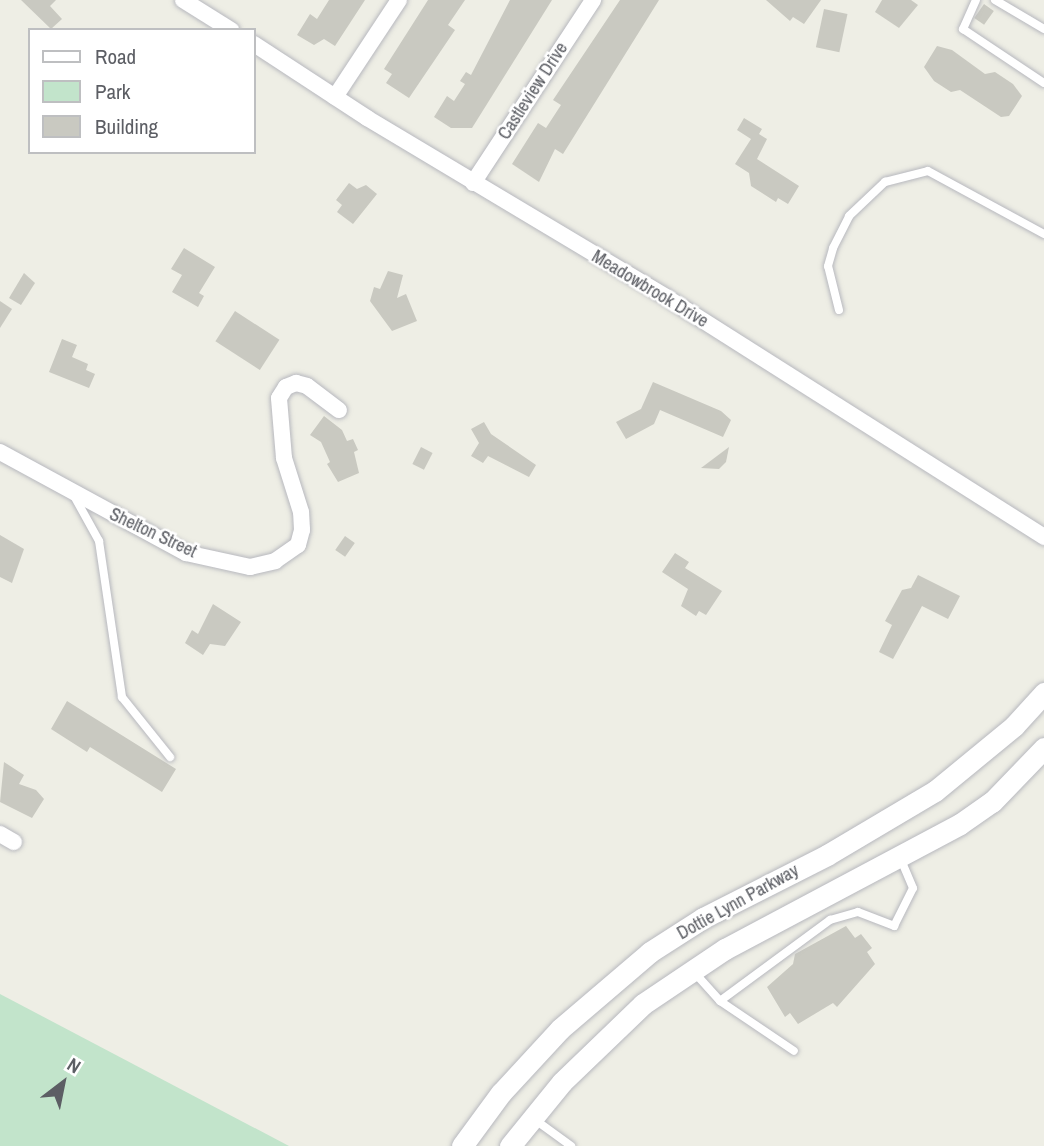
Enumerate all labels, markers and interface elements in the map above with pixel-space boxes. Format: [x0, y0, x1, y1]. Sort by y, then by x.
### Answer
legend [28, 28, 256, 154]
street label: Castleview Drive [494, 38, 572, 144]
text: Road [95, 42, 136, 71]
text: Park [95, 77, 130, 106]
text: Building [95, 112, 158, 141]
street label: Meadowbrook Drive [588, 246, 712, 332]
street label: Shelton Street [106, 503, 200, 563]
street label: Dottie Lynn Parkway [673, 860, 803, 944]
north arrow [28, 1048, 98, 1118]
text: N [62, 1051, 86, 1079]

